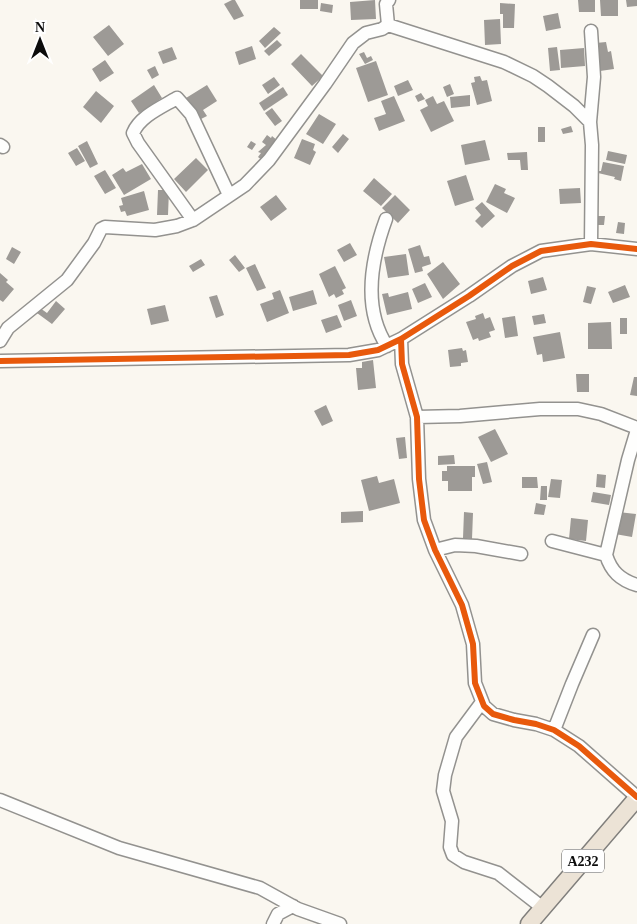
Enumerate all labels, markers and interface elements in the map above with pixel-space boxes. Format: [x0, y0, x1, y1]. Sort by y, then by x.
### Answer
north arrow [15, 15, 65, 65]
text: N [35, 20, 45, 35]
road number: A232 [562, 849, 604, 872]

